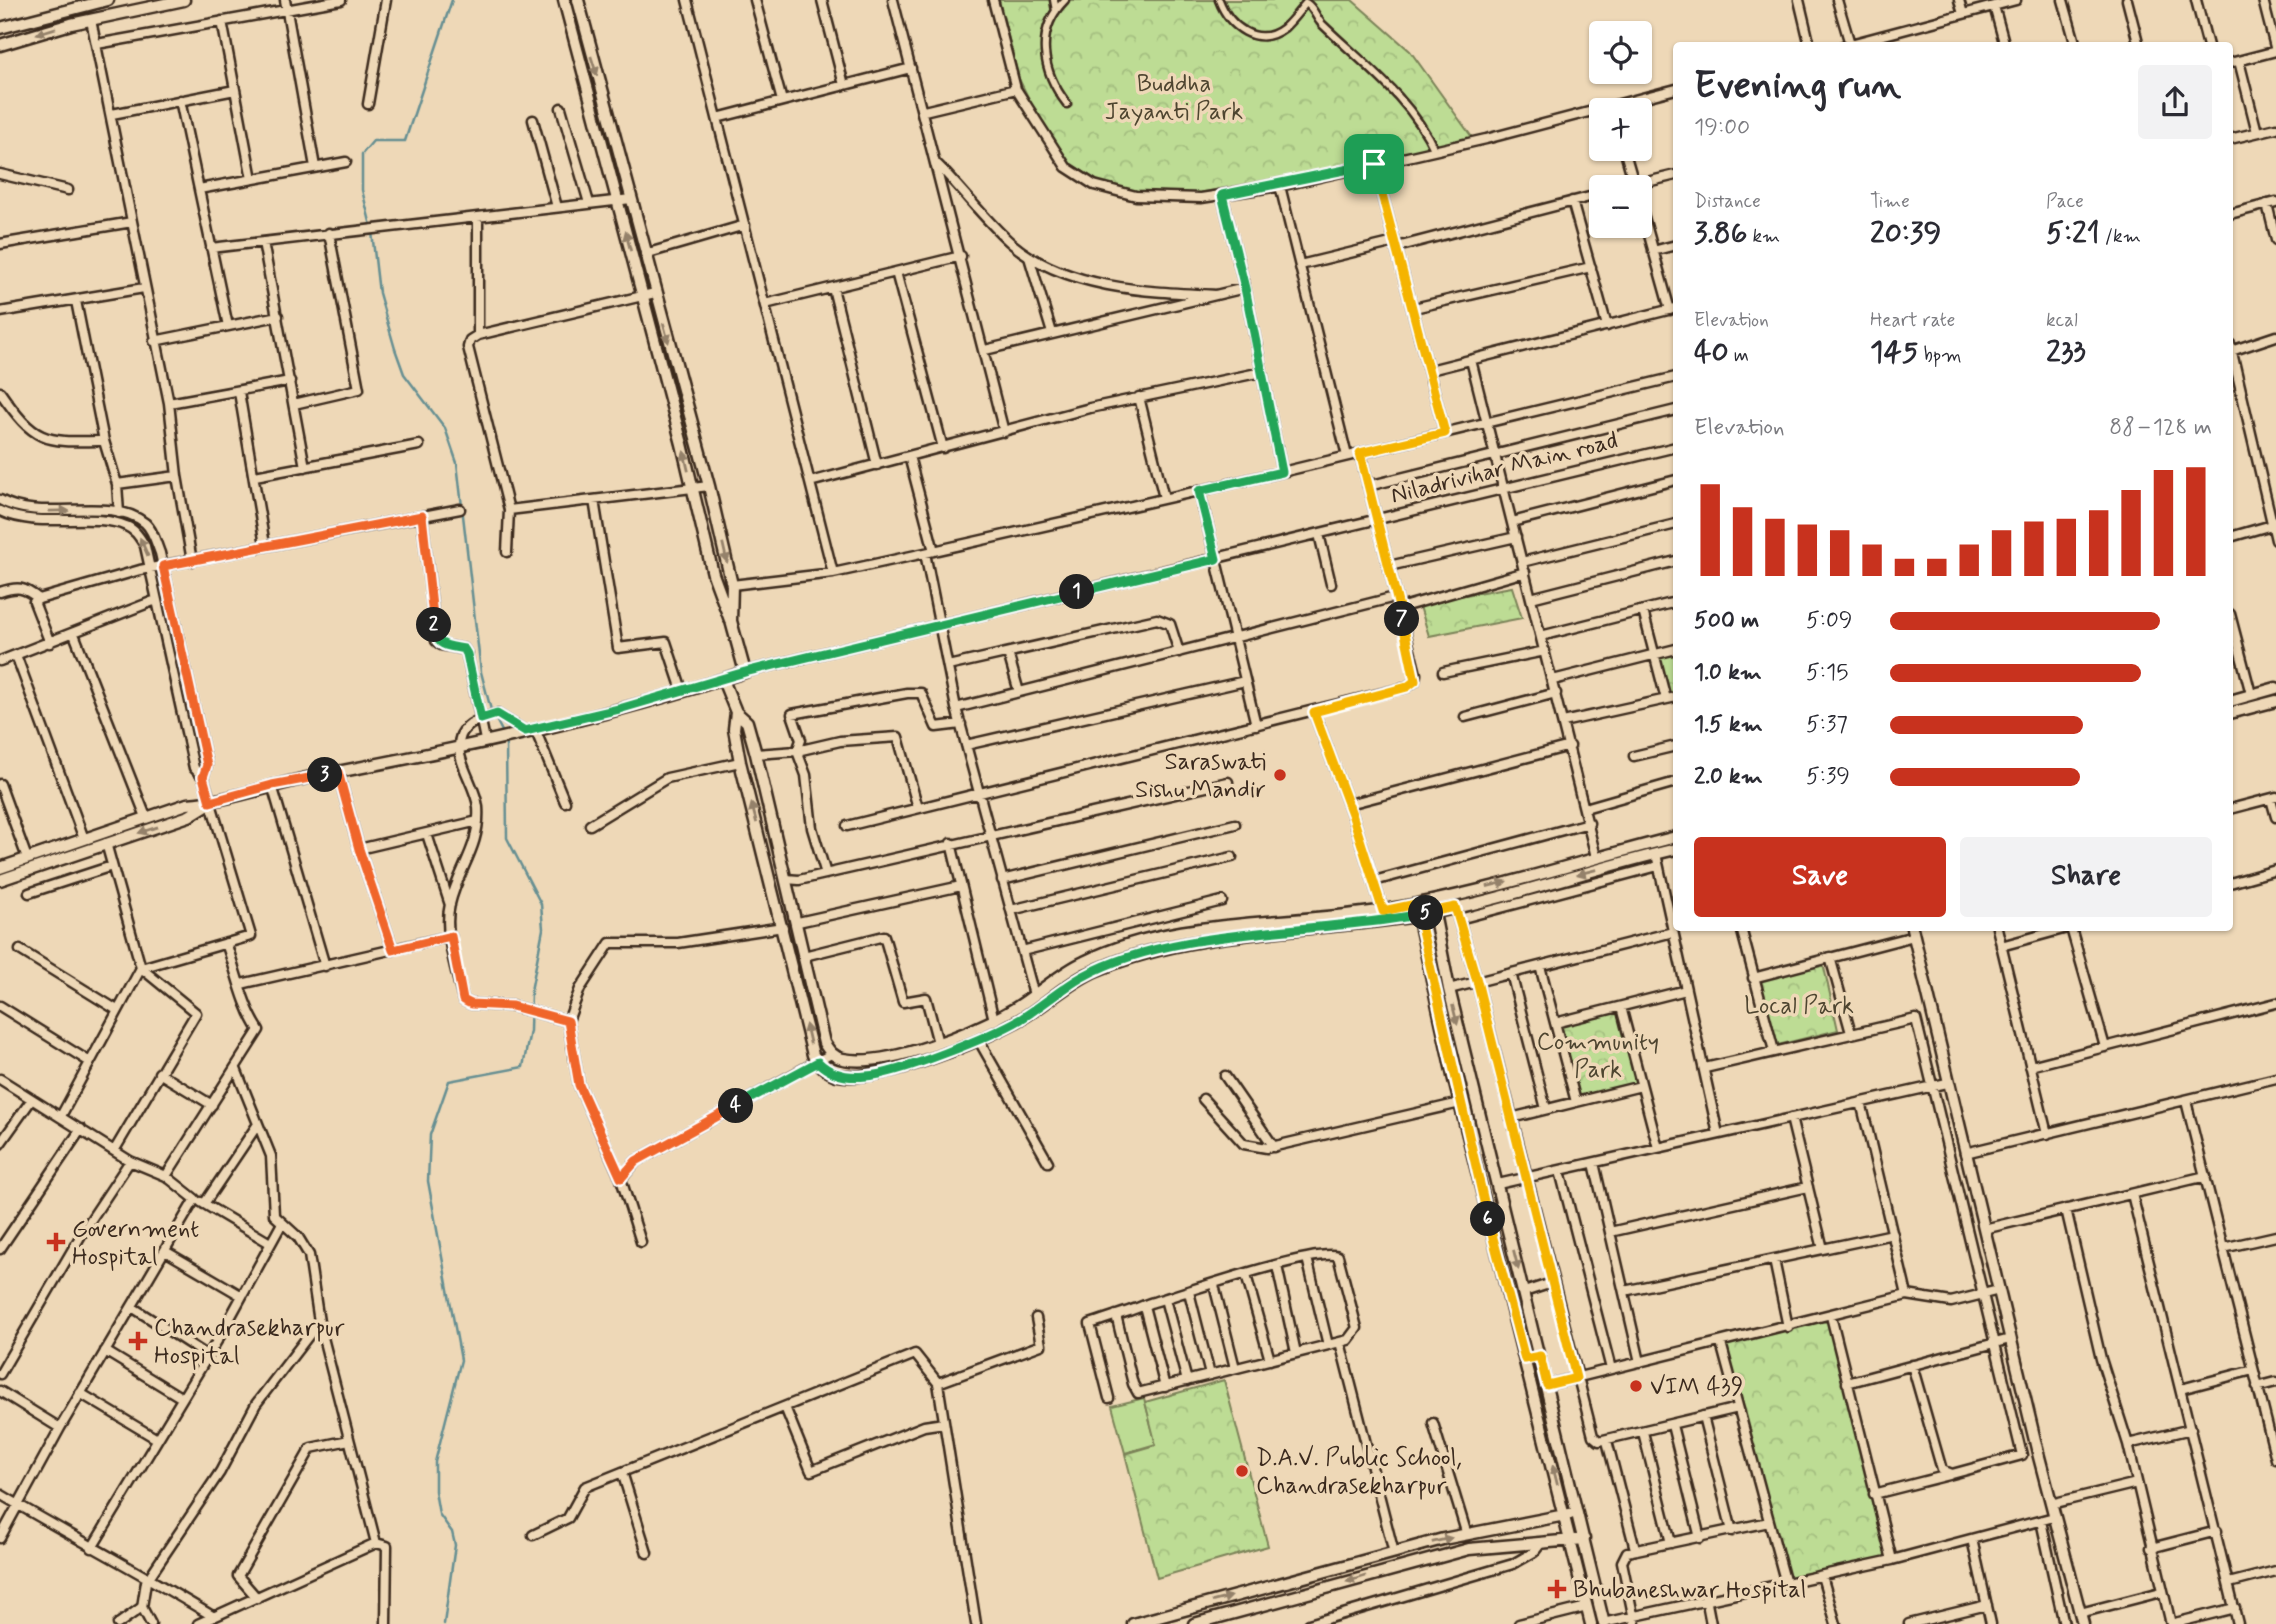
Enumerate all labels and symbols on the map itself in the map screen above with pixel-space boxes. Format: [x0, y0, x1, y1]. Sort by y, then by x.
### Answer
one-way arrow [35, 27, 56, 37]
one-way arrow [590, 56, 600, 77]
park label: Buddha Jayanti Park [1105, 69, 1243, 128]
pin [1344, 134, 1404, 194]
one-way arrow [623, 230, 633, 251]
one-way arrow [661, 322, 672, 344]
street label: Niladrivihar Main road [1388, 425, 1621, 512]
one-way arrow [680, 450, 691, 472]
one-way arrow [48, 505, 70, 517]
one-way arrow [138, 536, 149, 557]
one-way arrow [719, 542, 730, 564]
pin: 1 [1060, 574, 1094, 610]
pin: 7 [1384, 602, 1420, 636]
pin: 2 [416, 608, 452, 642]
place label: Saraswati Sishu Mandir [1135, 747, 1266, 806]
pin: 3 [308, 758, 342, 792]
marker: Saraswati Sishu Mandir [1272, 767, 1288, 783]
one-way arrow [748, 802, 758, 823]
one-way arrow [138, 825, 159, 835]
one-way arrow [1575, 867, 1597, 878]
one-way arrow [1486, 878, 1508, 889]
pin: 5 [1408, 895, 1444, 930]
park label: Local Park [1744, 991, 1854, 1022]
one-way arrow [1450, 1004, 1461, 1026]
one-way arrow [802, 1023, 813, 1045]
park label: Community Park [1537, 1027, 1659, 1086]
pin: 4 [718, 1088, 754, 1124]
pin: 6 [1470, 1202, 1506, 1236]
place label: Government Hospital [72, 1214, 199, 1273]
marker: Government Hospital [46, 1232, 66, 1252]
one-way arrow [1511, 1249, 1522, 1271]
place label: Chandrasekharpur Hospital [154, 1313, 344, 1372]
marker: Chandrasekharpur Hospital [128, 1331, 148, 1351]
place label: VIM 439 [1650, 1372, 1743, 1403]
marker: VIM 439 [1628, 1378, 1644, 1394]
place label: D.A.V. Public School, Chandrasekharpur [1256, 1443, 1462, 1502]
marker: D.A.V. Public School, Chandrasekharpur [1234, 1463, 1250, 1479]
one-way arrow [1549, 1464, 1560, 1486]
one-way arrow [1431, 1534, 1453, 1545]
one-way arrow [1346, 1575, 1367, 1585]
place label: Bhubaneshwar Hospital [1573, 1575, 1807, 1606]
marker: Bhubaneshwar Hospital [1547, 1579, 1567, 1599]
one-way arrow [1211, 1593, 1233, 1604]

